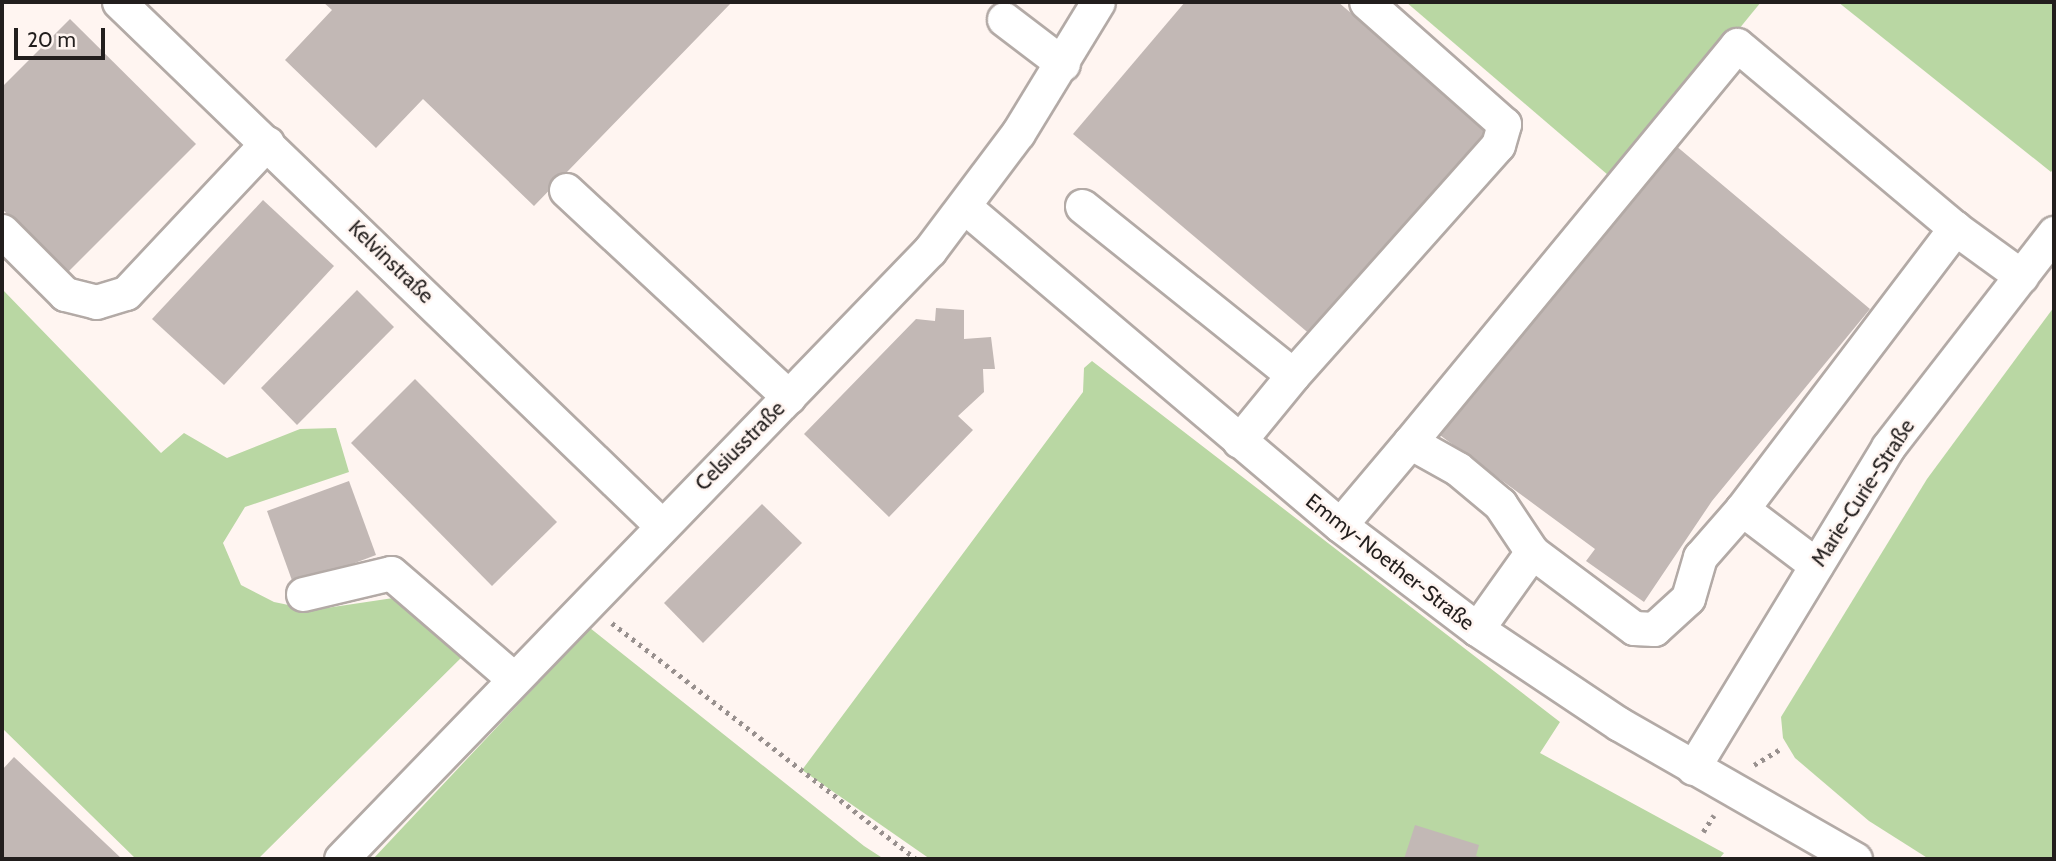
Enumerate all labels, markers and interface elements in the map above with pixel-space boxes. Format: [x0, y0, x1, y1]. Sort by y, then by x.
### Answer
scale bar [18, 14, 108, 58]
text: 20 m [27, 27, 76, 52]
street label: Kelvinstraße [343, 215, 439, 309]
street label: Celsiusstraße [690, 396, 790, 496]
street label: Marie-Curie-Straße [1806, 415, 1920, 571]
street label: Emmy-Noether-Straße [1301, 488, 1479, 636]

